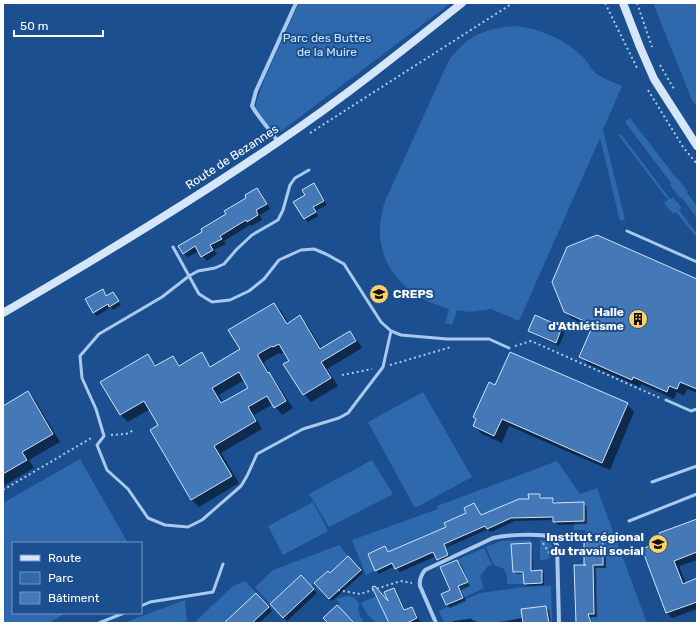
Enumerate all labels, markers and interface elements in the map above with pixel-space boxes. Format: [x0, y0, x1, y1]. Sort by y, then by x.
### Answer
scale bar [14, 12, 103, 38]
text: 50 m [20, 19, 48, 33]
park label: Parc des Buttes de la Muire [283, 31, 371, 59]
street label: Route de Bezannes [183, 122, 281, 192]
school or university icon: CREPS [368, 283, 390, 305]
place label: CREPS [393, 287, 433, 301]
place label: Halle d'Athlétisme [548, 305, 624, 333]
building icon: Halle d'Athlétisme [627, 308, 649, 330]
place label: Institut régional du travail social [546, 530, 644, 558]
school or university icon: Institut régional du travail social [647, 533, 669, 555]
legend [12, 542, 142, 614]
text: Route [48, 551, 82, 565]
text: Parc [48, 571, 74, 585]
text: Bâtiment [48, 591, 100, 605]

